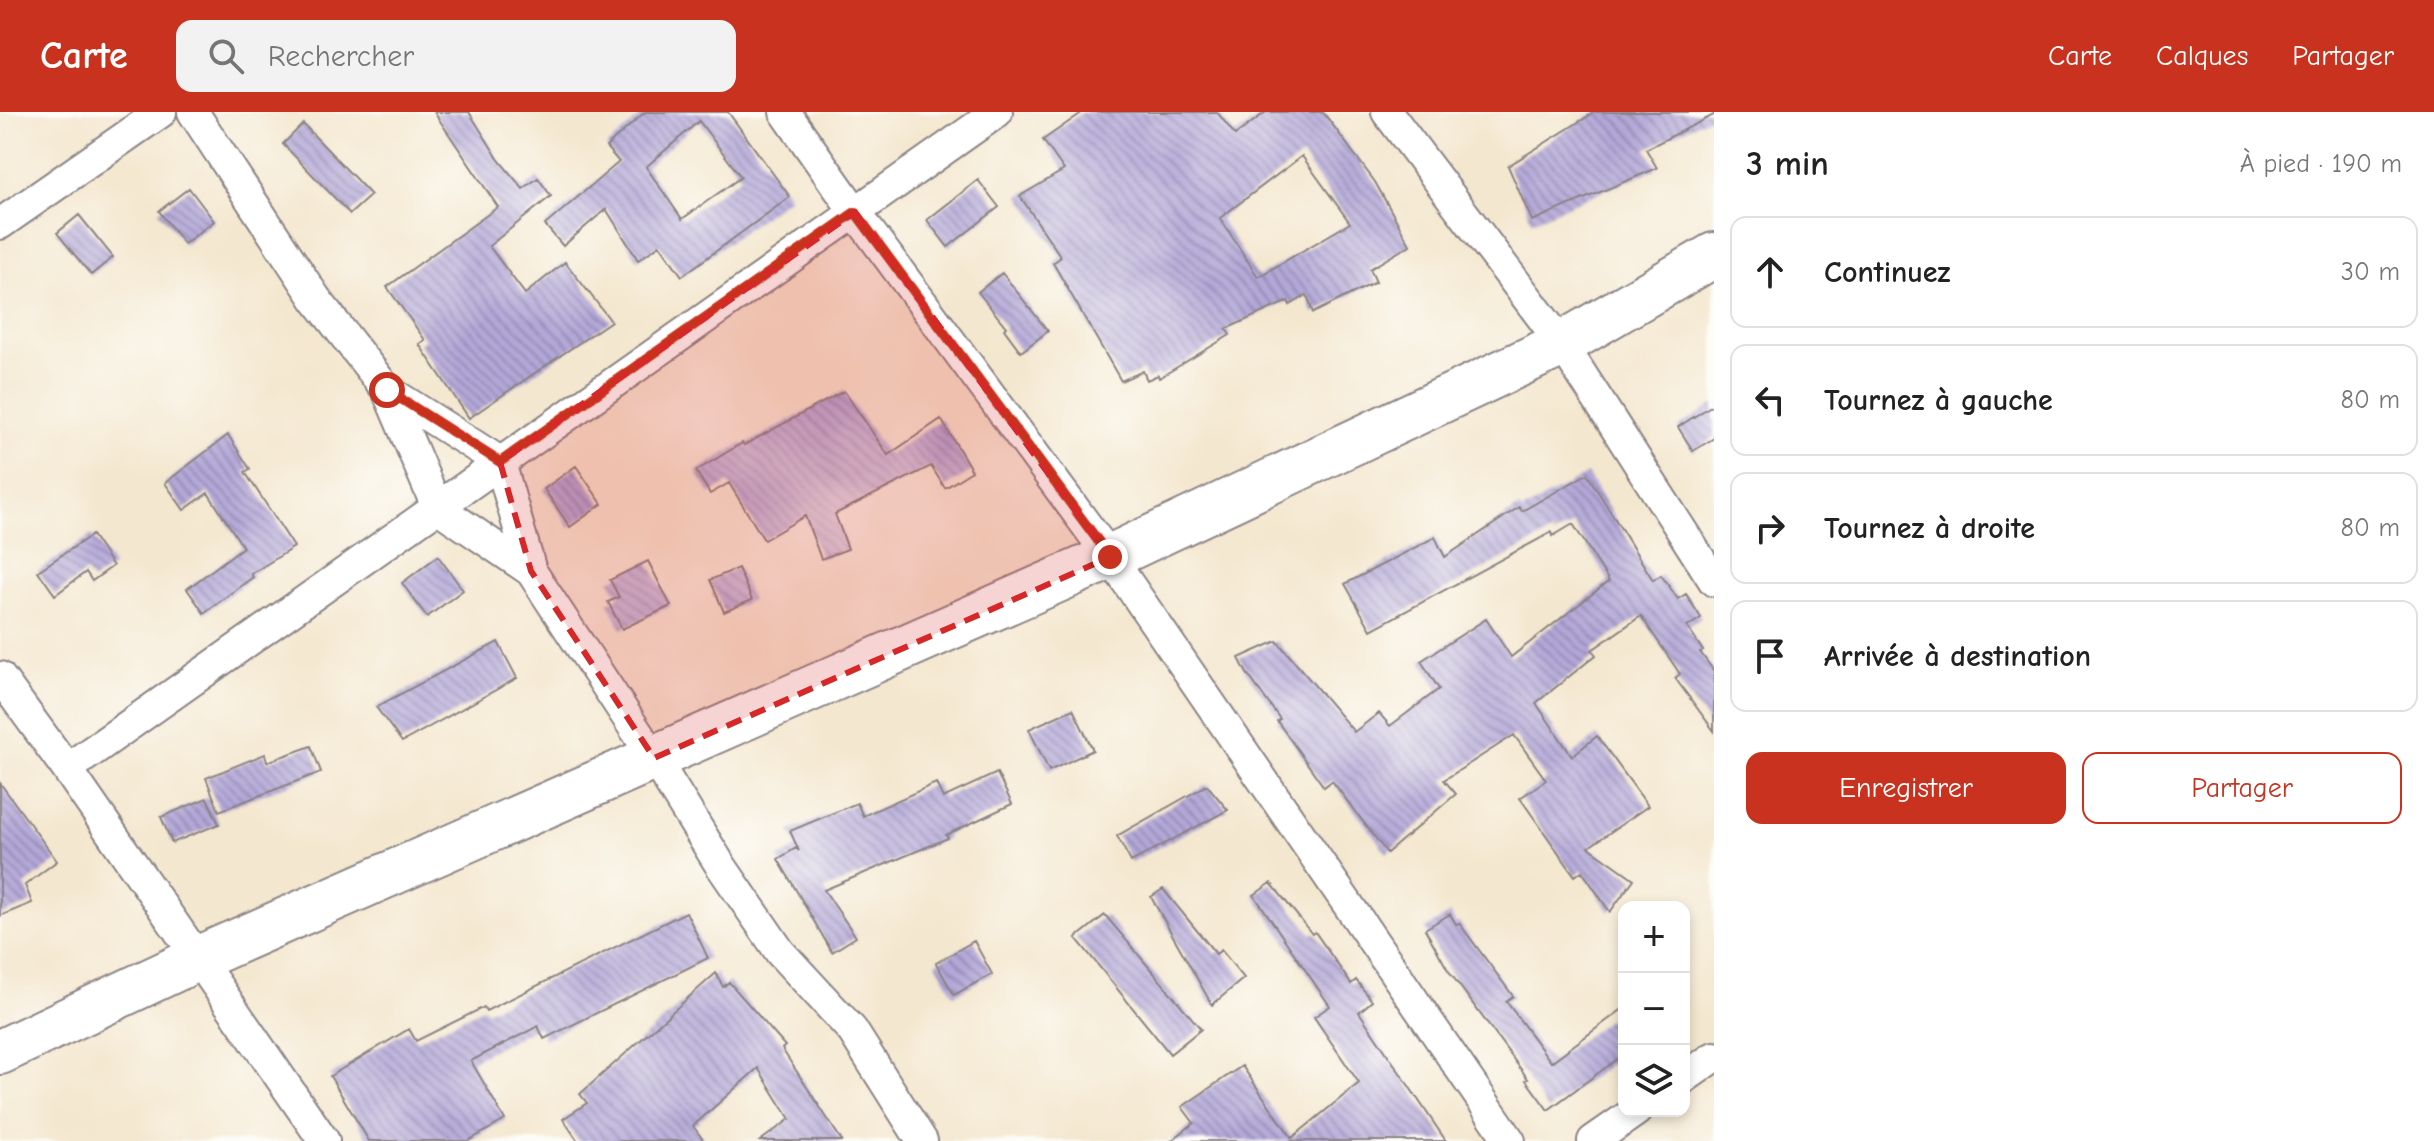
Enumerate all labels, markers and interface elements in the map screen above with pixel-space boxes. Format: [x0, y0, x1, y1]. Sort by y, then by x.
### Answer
search box [176, 20, 736, 92]
text: Carte [40, 34, 128, 78]
icon: search [204, 34, 248, 78]
text: Rechercher [268, 39, 414, 74]
text: Carte [2048, 40, 2112, 72]
text: Calques [2156, 40, 2248, 72]
text: Partager [2292, 40, 2394, 72]
text: 3 min [1746, 144, 1829, 184]
text: À pied · 190 m [2240, 149, 2402, 179]
icon: ahead [1748, 250, 1792, 294]
text: Continuez [1824, 255, 1950, 290]
text: 30 m [2341, 257, 2400, 287]
route start [369, 372, 405, 408]
icon: left [1748, 378, 1792, 422]
text: Tournez à gauche [1824, 383, 2053, 418]
text: 80 m [2341, 385, 2400, 415]
icon: right [1748, 506, 1792, 550]
text: Tournez à droite [1824, 511, 2035, 546]
text: 80 m [2341, 513, 2400, 543]
route end [1092, 539, 1128, 575]
icon: arrive [1748, 634, 1792, 678]
text: Arrivée à destination [1824, 639, 2091, 674]
button: Enregistrer [1746, 752, 2066, 824]
button: Partager [2082, 752, 2402, 824]
map controls [1618, 901, 1690, 1117]
button: + [1618, 901, 1690, 973]
button: − [1618, 973, 1690, 1045]
button: layers [1618, 1045, 1690, 1117]

